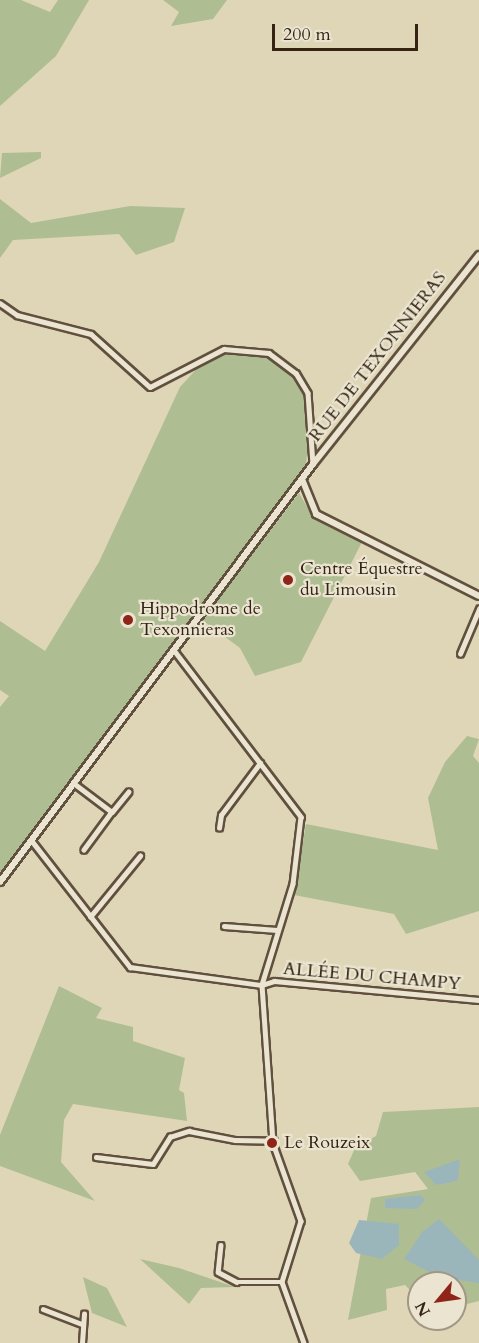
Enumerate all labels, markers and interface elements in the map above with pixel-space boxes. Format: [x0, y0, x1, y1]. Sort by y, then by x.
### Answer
scale bar [275, 12, 420, 50]
text: 200 m [283, 22, 331, 47]
street label: RUE DE TEXONNIERAS [305, 268, 451, 446]
place label: Centre Équestre du Limousin [300, 559, 423, 602]
marker: Centre Équestre du Limousin [281, 573, 295, 587]
place label: Hippodrome de Texonnieras [140, 599, 261, 642]
marker: Hippodrome de Texonnieras [121, 613, 135, 627]
street label: ALLÉE DU CHAMPY [282, 958, 462, 996]
place label: Le Rouzeix [284, 1132, 370, 1154]
marker: Le Rouzeix [265, 1136, 279, 1150]
north arrow [407, 1271, 467, 1331]
text: N [410, 1297, 436, 1320]

